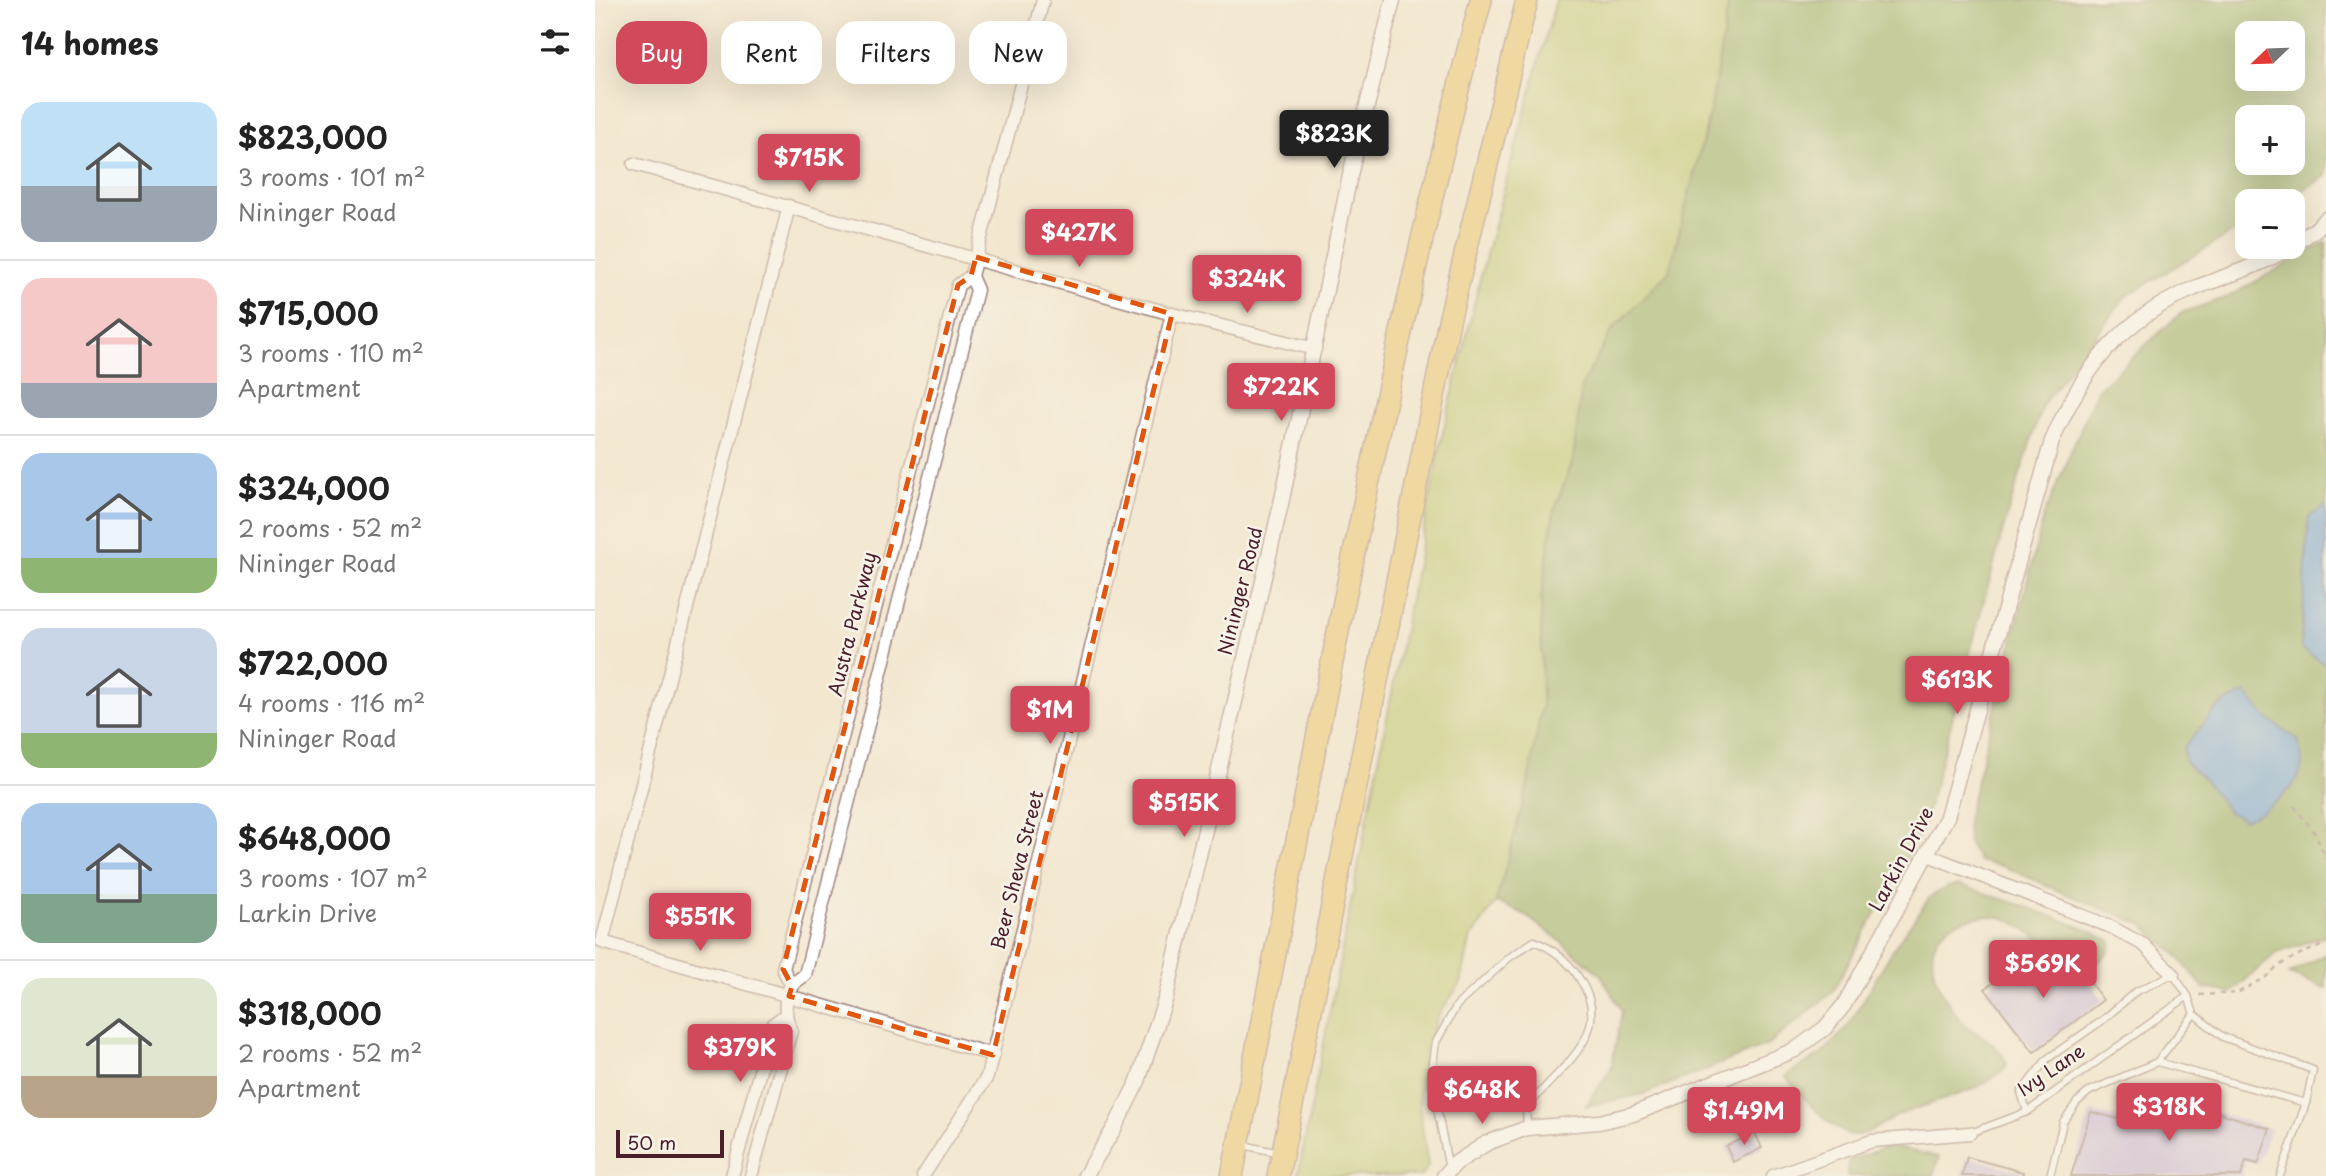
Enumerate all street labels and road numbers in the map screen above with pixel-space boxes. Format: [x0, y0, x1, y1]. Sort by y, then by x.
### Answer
street label: Nininger Road [1210, 524, 1268, 658]
street label: Austra Parkway [820, 549, 883, 699]
street label: Beer Sheva Street [983, 787, 1049, 952]
street label: Larkin Drive [1861, 801, 1939, 916]
street label: Ivy Lane [2011, 1036, 2090, 1102]

